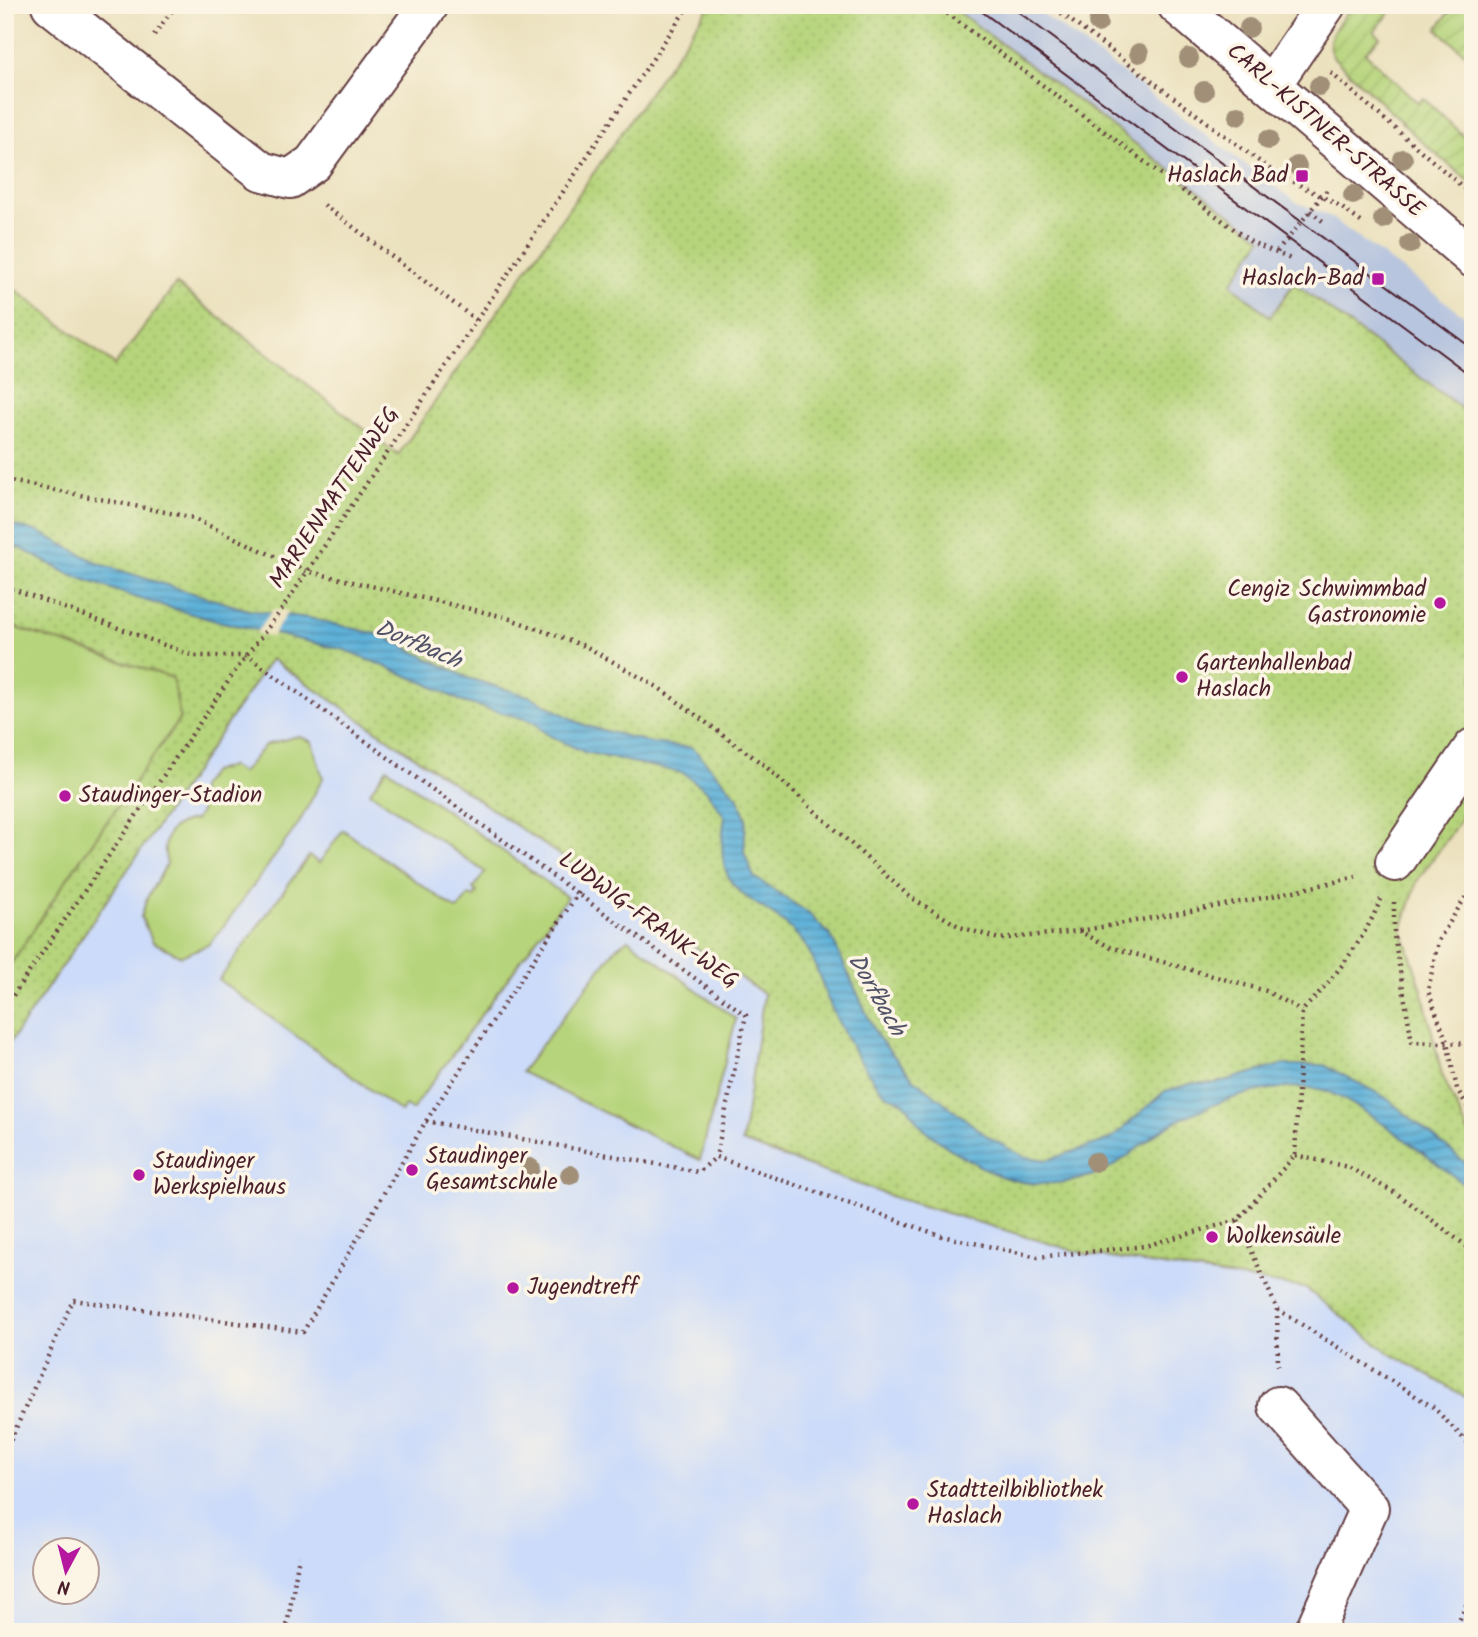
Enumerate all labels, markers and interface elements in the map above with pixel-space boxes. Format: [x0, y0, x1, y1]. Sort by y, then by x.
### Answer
street label: CARL-KISTNER-STRASSE [1218, 35, 1432, 228]
place label: Haslach Bad [1167, 158, 1289, 194]
marker: Haslach Bad [1294, 168, 1310, 184]
place label: Haslach-Bad [1242, 261, 1365, 297]
marker: Haslach-Bad [1370, 271, 1386, 287]
street label: MARIENMATTENWEG [261, 400, 409, 596]
place label: Cengiz Schwimmbad Gastronomie [1227, 572, 1427, 634]
marker: Cengiz Schwimmbad Gastronomie [1432, 595, 1448, 611]
water label: Dorfbach [369, 609, 469, 682]
place label: Gartenhallenbad Haslach [1196, 646, 1352, 708]
marker: Gartenhallenbad Haslach [1174, 669, 1190, 685]
place label: Staudinger-Stadion [79, 778, 262, 814]
marker: Staudinger-Stadion [57, 788, 73, 804]
street label: LUDWIG-FRANK-WEG [550, 843, 746, 999]
water label: Dorfbach [836, 946, 917, 1046]
place label: Staudinger Gesamtschule [426, 1139, 558, 1201]
place label: Staudinger Werkspielhaus [153, 1144, 286, 1206]
marker: Staudinger Gesamtschule [404, 1162, 420, 1178]
marker: Staudinger Werkspielhaus [131, 1167, 147, 1183]
place label: Wolkensäule [1226, 1219, 1341, 1255]
marker: Wolkensäule [1204, 1229, 1220, 1245]
place label: Jugendtreff [527, 1270, 640, 1306]
marker: Jugendtreff [505, 1280, 521, 1296]
place label: Stadtteilbibliothek Haslach [927, 1473, 1103, 1535]
marker: Stadtteilbibliothek Haslach [905, 1496, 921, 1512]
north arrow [32, 1536, 102, 1606]
text: N [56, 1570, 72, 1602]

